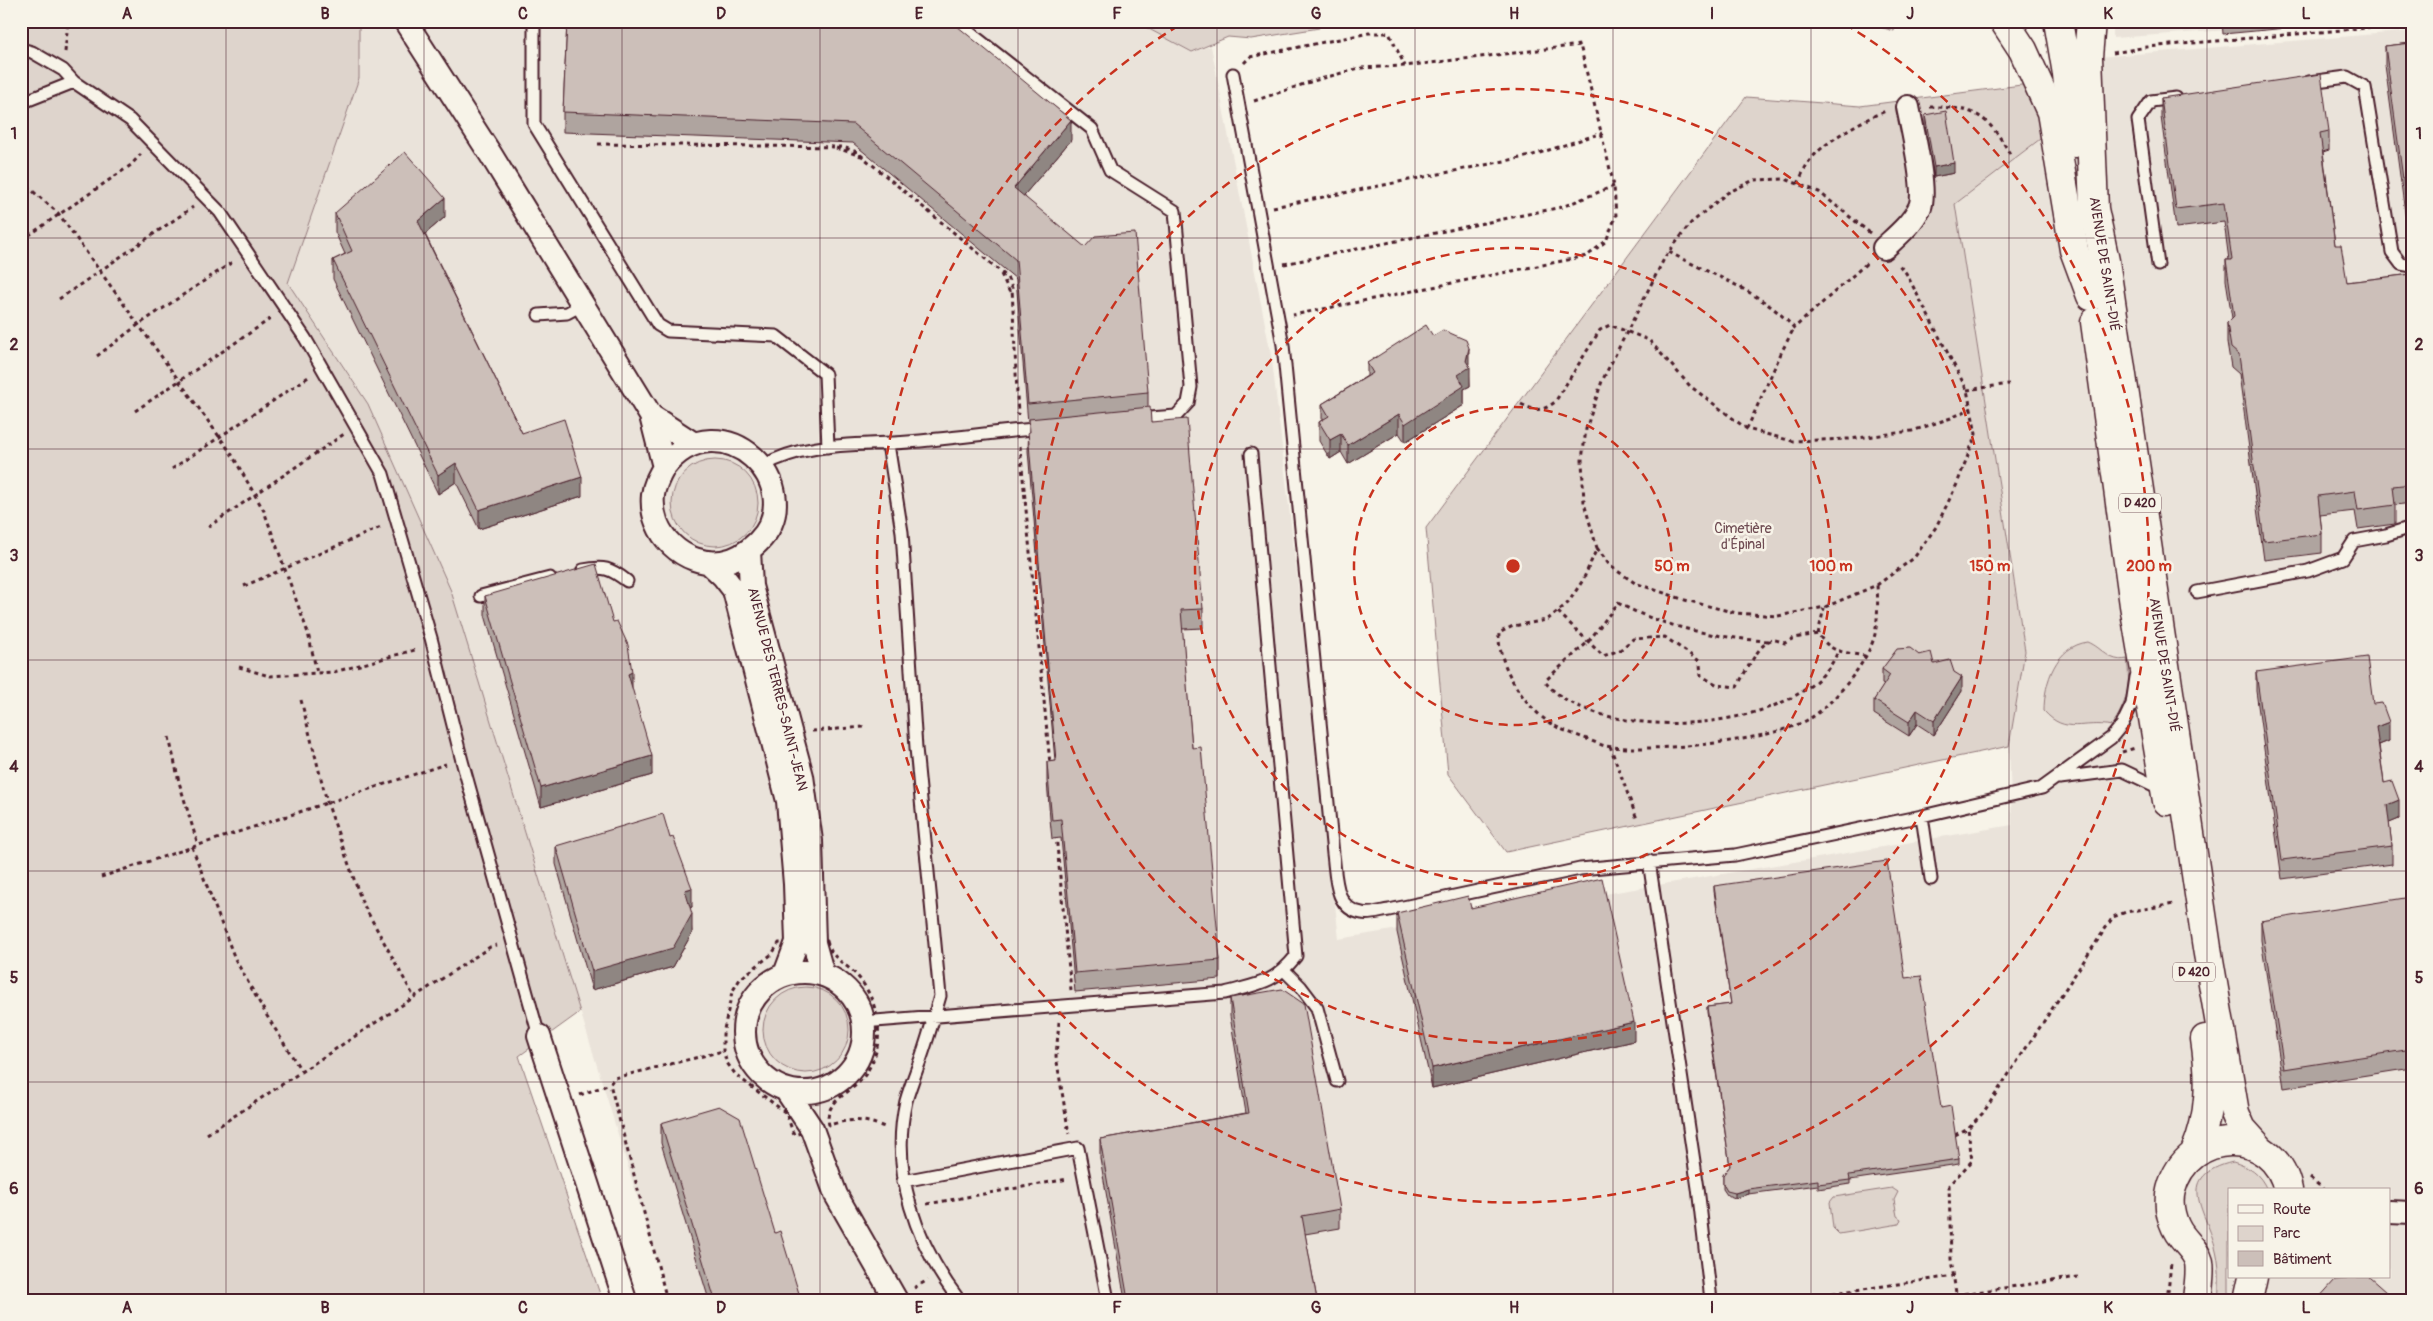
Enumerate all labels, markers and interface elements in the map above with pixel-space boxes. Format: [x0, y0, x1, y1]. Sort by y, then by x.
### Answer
text: A [122, 4, 133, 24]
text: B [320, 4, 330, 24]
text: C [518, 4, 528, 24]
text: D [716, 4, 726, 24]
text: E [915, 4, 924, 24]
text: F [1112, 4, 1122, 24]
text: G [1311, 4, 1322, 24]
text: H [1509, 4, 1519, 24]
text: I [1710, 4, 1714, 24]
text: J [1906, 4, 1914, 24]
text: K [2103, 4, 2113, 24]
text: L [2301, 4, 2311, 24]
text: 1 [11, 124, 17, 144]
text: 1 [2416, 124, 2422, 144]
street label: AVENUE DE SAINT-DIÉ [2085, 195, 2125, 333]
text: 2 [10, 335, 19, 355]
text: 2 [2415, 335, 2424, 355]
road number: D 420 [2119, 493, 2161, 512]
park label: Cimetière d'Épinal [1714, 520, 1772, 553]
text: 3 [10, 546, 19, 566]
text: 3 [2415, 546, 2424, 566]
centre of rings [1504, 557, 1522, 575]
text: 50 m [1655, 557, 1689, 576]
text: 100 m [1810, 557, 1852, 576]
text: 150 m [1970, 557, 2010, 576]
text: 200 m [2126, 557, 2172, 576]
street label: AVENUE DES TERRES-SAINT-JEAN [744, 586, 811, 793]
street label: AVENUE DE SAINT-DIÉ [2145, 596, 2185, 734]
text: 4 [9, 757, 19, 777]
text: 4 [2414, 757, 2424, 777]
road number: D 420 [2173, 962, 2215, 982]
text: 5 [10, 968, 19, 988]
text: 5 [2415, 968, 2424, 988]
text: 6 [9, 1179, 19, 1199]
text: 6 [2414, 1179, 2424, 1199]
legend [2228, 1188, 2390, 1278]
text: Route [2273, 1200, 2311, 1219]
text: Parc [2273, 1224, 2301, 1243]
text: Bâtiment [2273, 1250, 2333, 1269]
text: A [122, 1298, 133, 1318]
text: B [320, 1298, 330, 1318]
text: C [518, 1298, 528, 1318]
text: D [716, 1298, 726, 1318]
text: E [915, 1298, 924, 1318]
text: F [1112, 1298, 1122, 1318]
text: G [1311, 1298, 1322, 1318]
text: H [1509, 1298, 1519, 1318]
text: I [1710, 1298, 1714, 1318]
text: J [1906, 1298, 1914, 1318]
text: K [2103, 1298, 2113, 1318]
text: L [2301, 1298, 2311, 1318]

